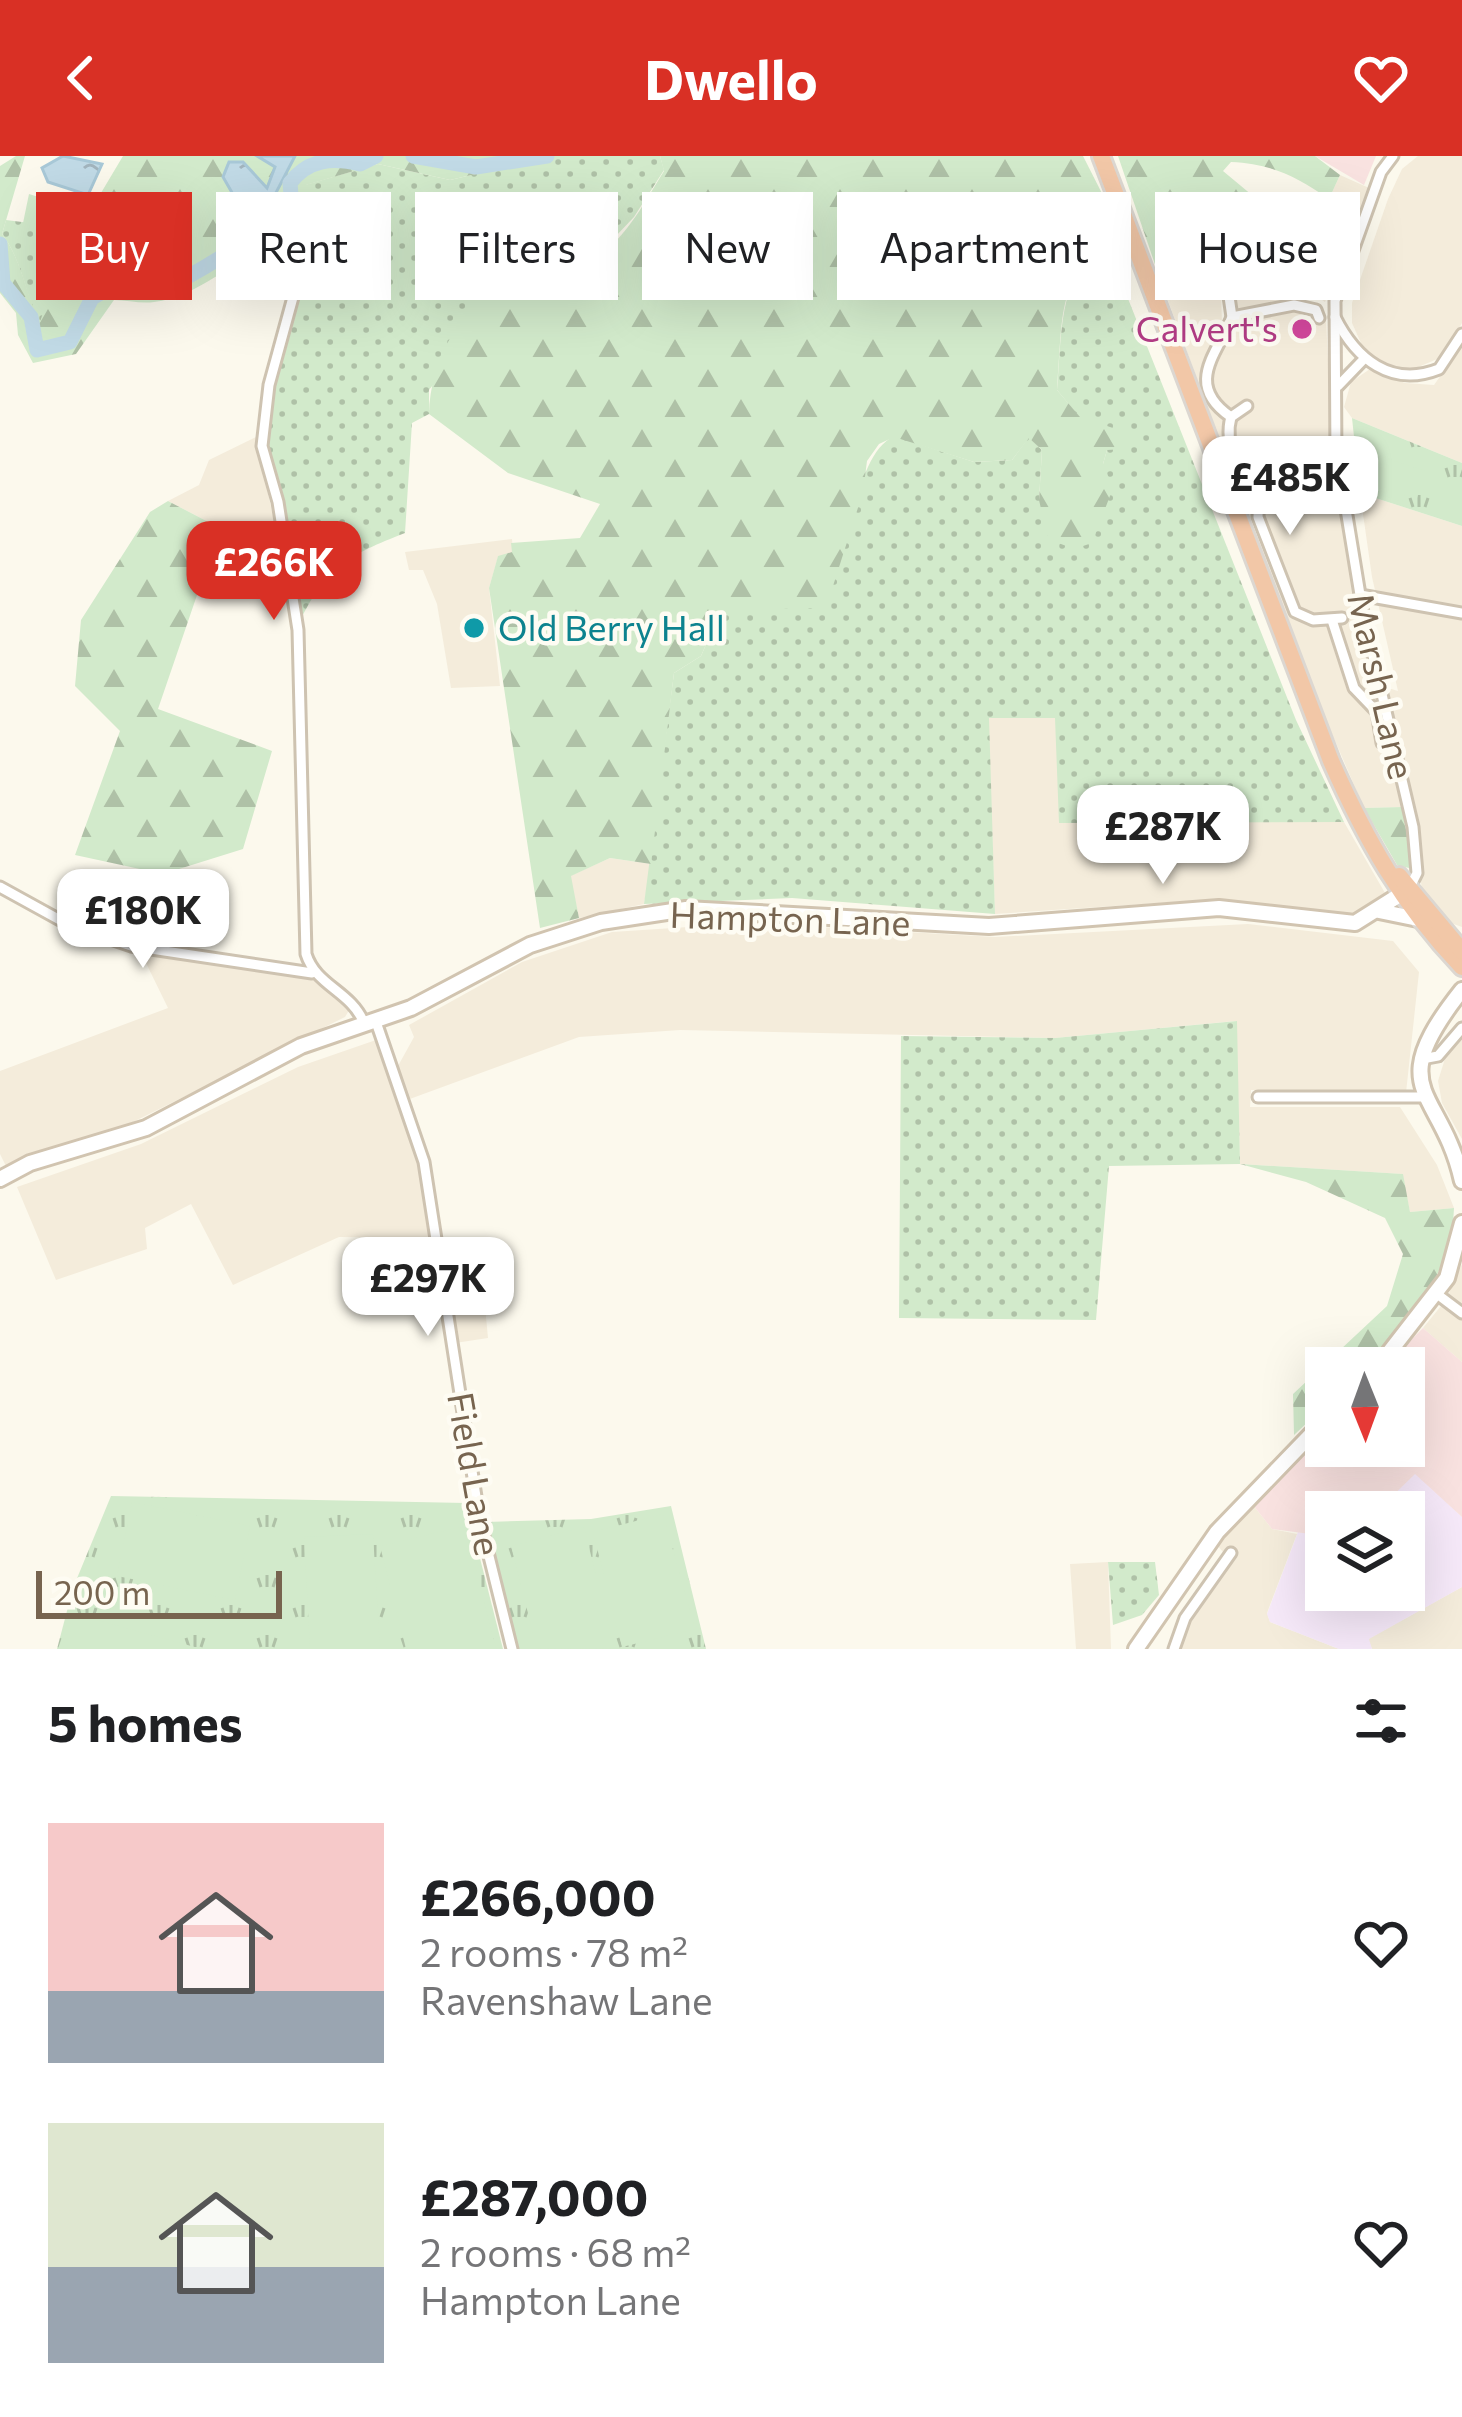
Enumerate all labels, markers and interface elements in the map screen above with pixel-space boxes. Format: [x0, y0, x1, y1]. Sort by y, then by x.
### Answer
icon: back [48, 45, 114, 111]
text: Dwello [644, 45, 818, 111]
icon: heart [1348, 45, 1414, 111]
chip: Buy [36, 192, 192, 300]
chip: Rent [216, 192, 391, 300]
chip: Filters [415, 192, 618, 300]
chip: New [642, 192, 813, 300]
chip: Apartment [837, 192, 1131, 300]
chip: House [1155, 192, 1360, 300]
place label: Calvert's [1136, 305, 1278, 349]
marker: Calvert's [1289, 316, 1315, 342]
pin: £485K [1206, 436, 1374, 538]
text: £485K [1229, 451, 1351, 499]
pin: £266K [190, 521, 358, 623]
text: £266K [214, 536, 334, 584]
street label: Marsh Lane [1340, 588, 1426, 783]
place label: Old Berry Hall [498, 604, 725, 648]
marker: Old Berry Hall [461, 615, 487, 641]
pin: £287K [1079, 785, 1247, 887]
text: £287K [1104, 800, 1222, 848]
pin: £180K [59, 869, 227, 971]
text: £180K [84, 884, 202, 932]
street label: Hampton Lane [669, 891, 911, 943]
pin: £297K [344, 1237, 512, 1339]
text: £297K [369, 1252, 487, 1300]
north arrow [1305, 1347, 1425, 1467]
map controls [1305, 1347, 1425, 1611]
street label: Field Lane [440, 1389, 512, 1559]
button: layers [1305, 1491, 1425, 1611]
scale bar [36, 1565, 282, 1618]
text: 200 m [54, 1571, 150, 1612]
icon: filters [1348, 1688, 1414, 1754]
text: 5 homes [48, 1690, 243, 1753]
text: £266,000 [420, 1864, 656, 1927]
icon: home [144, 1871, 288, 2015]
icon: heart [1348, 1910, 1414, 1976]
text: 2 rooms · 78 m² [420, 1927, 688, 1975]
text: Ravenshaw Lane [420, 1975, 713, 2023]
text: £287,000 [420, 2164, 648, 2227]
icon: home [144, 2171, 288, 2315]
icon: heart [1348, 2210, 1414, 2276]
text: 2 rooms · 68 m² [420, 2227, 691, 2275]
text: Hampton Lane [420, 2275, 681, 2323]

